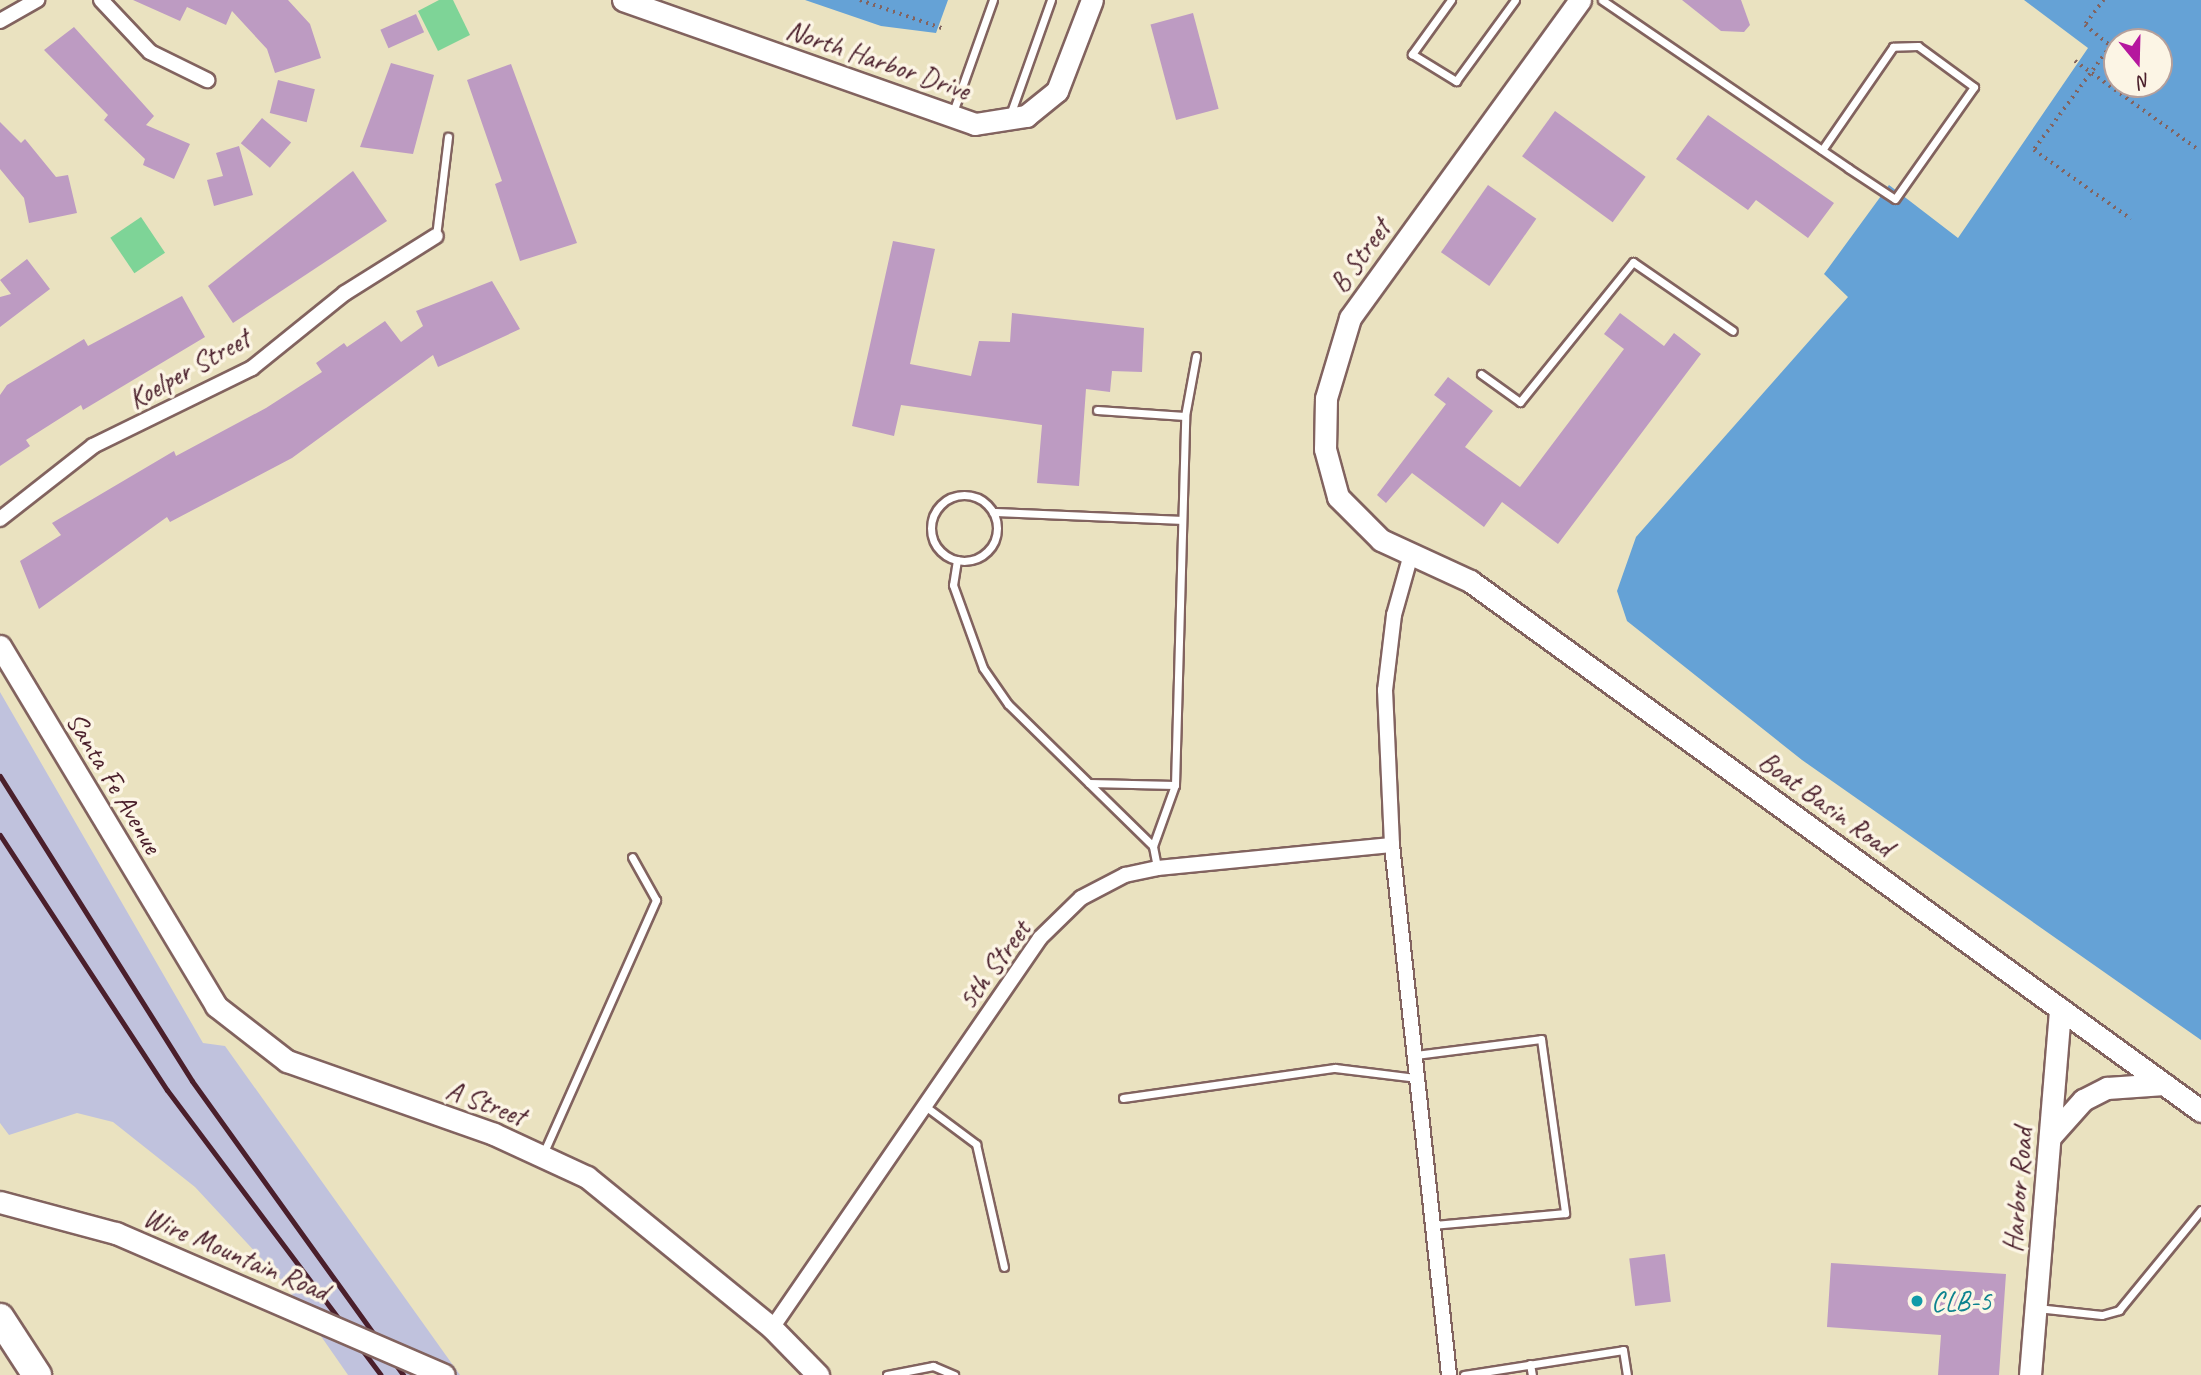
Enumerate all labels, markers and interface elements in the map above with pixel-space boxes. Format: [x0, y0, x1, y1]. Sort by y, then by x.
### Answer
street label: North Harbor Drive [781, 13, 975, 107]
north arrow [2103, 28, 2173, 98]
text: N [2135, 68, 2154, 94]
street label: B Street [1322, 213, 1398, 299]
street label: Koelper Street [122, 322, 256, 416]
street label: Santa Fe Avenue [59, 707, 169, 859]
street label: Boat Basin Road [1752, 744, 1900, 864]
street label: 5th Street [950, 914, 1038, 1016]
street label: A Street [442, 1073, 530, 1133]
street label: Harbor Road [1996, 1127, 2040, 1253]
street label: Wire Mountain Road [139, 1200, 333, 1308]
place label: CLB-5 [1931, 1284, 1991, 1318]
marker: CLB-5 [1909, 1293, 1925, 1309]

